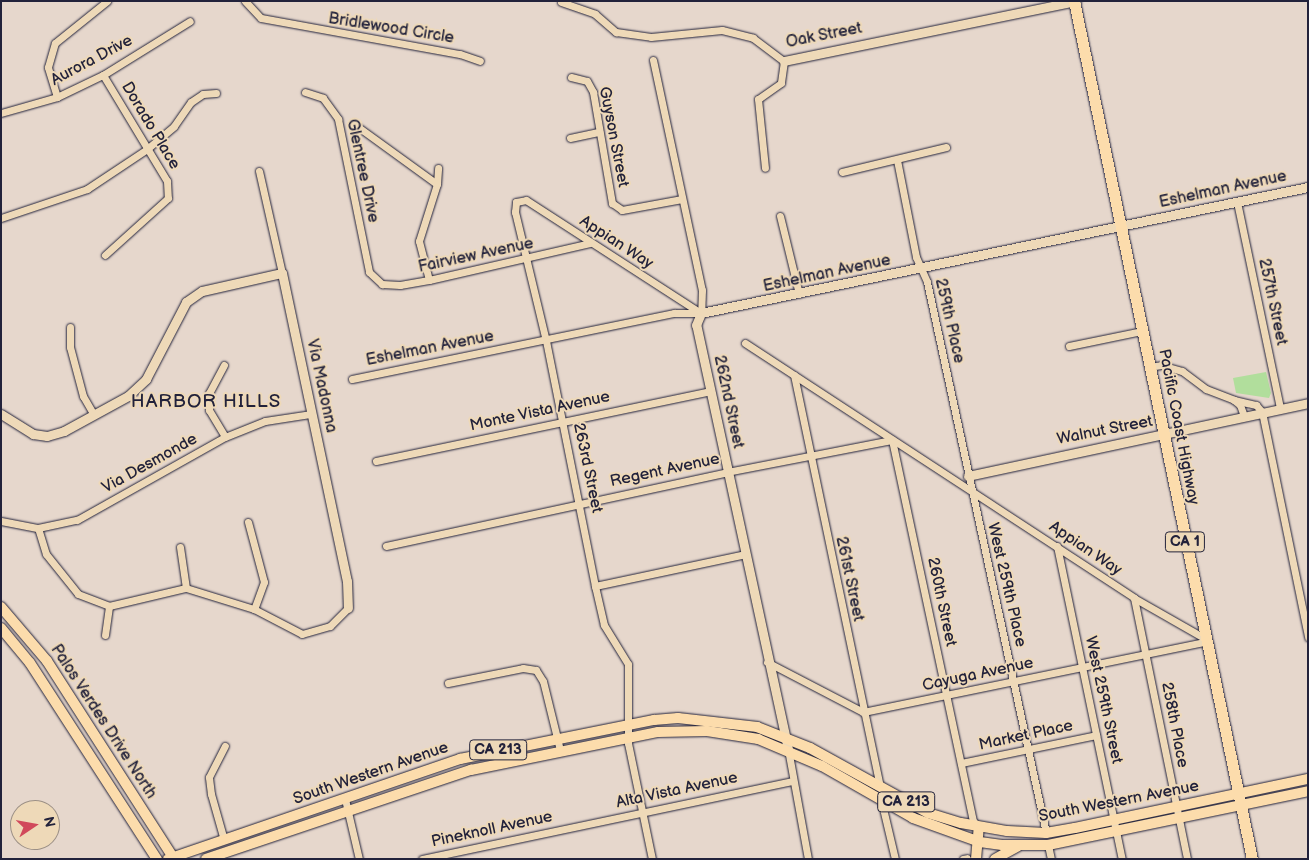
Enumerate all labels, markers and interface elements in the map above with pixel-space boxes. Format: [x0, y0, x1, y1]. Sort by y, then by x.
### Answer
street label: Bridlewood Circle [327, 10, 455, 48]
street label: Oak Street [784, 19, 864, 53]
street label: Aurora Drive [48, 32, 136, 90]
street label: Dorado Place [116, 79, 184, 173]
street label: Guyson Street [594, 85, 632, 189]
street label: Glentree Drive [342, 118, 382, 224]
street label: Eshelman Avenue [1158, 167, 1288, 213]
street label: Appian Way [575, 212, 657, 274]
street label: Fairview Avenue [417, 234, 535, 278]
street label: Eshelman Avenue [762, 251, 892, 297]
street label: 257th Street [1253, 257, 1291, 347]
street label: 259th Place [930, 277, 968, 365]
street label: Eshelman Avenue [365, 327, 495, 371]
street label: Via Madonna [302, 337, 340, 435]
street label: Pacific Coast Highway [1153, 347, 1203, 507]
street label: 262nd Street [709, 353, 747, 451]
street label: Monte Vista Avenue [468, 388, 612, 436]
district label: HARBOR HILLS [129, 391, 283, 413]
street label: Walnut Street [1055, 412, 1155, 450]
street label: 263rd Street [568, 421, 606, 515]
street label: Via Desmonde [99, 430, 201, 498]
street label: Regent Avenue [608, 450, 722, 492]
street label: Appian Way [1045, 517, 1125, 581]
street label: West 259th Place [982, 521, 1030, 649]
road number: CA 1 [1164, 530, 1206, 554]
street label: 261st Street [831, 535, 867, 623]
street label: 260th Street [922, 556, 960, 648]
street label: West 259th Street [1080, 634, 1126, 766]
street label: Palos Verdes Drive North [46, 641, 160, 803]
street label: Cayuga Avenue [921, 654, 1035, 696]
street label: 258th Place [1156, 681, 1192, 769]
street label: Market Place [977, 717, 1075, 755]
street label: South Western Avenue [291, 738, 451, 810]
road number: CA 213 [468, 738, 528, 762]
street label: Alta Vista Avenue [614, 769, 740, 813]
street label: South Western Avenue [1037, 777, 1201, 827]
road number: CA 213 [876, 790, 936, 814]
north arrow [10, 800, 60, 850]
street label: Pineknoll Avenue [430, 808, 554, 852]
text: N [40, 815, 59, 829]

